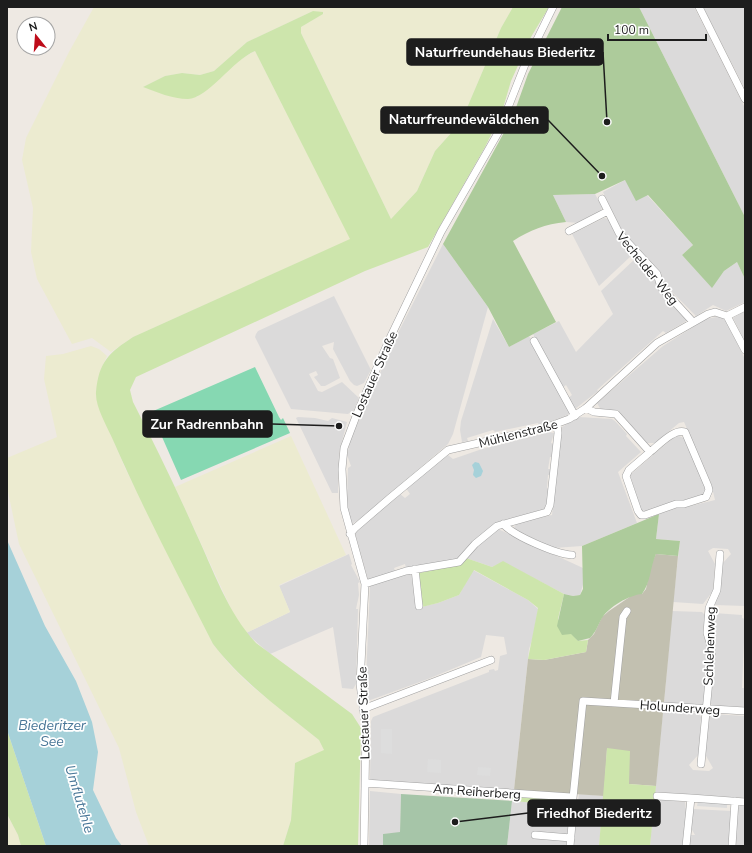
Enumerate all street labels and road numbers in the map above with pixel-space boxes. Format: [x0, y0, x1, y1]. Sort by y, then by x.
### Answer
street label: Vechelder Weg [611, 227, 682, 309]
street label: Lostauer Straße [348, 328, 402, 421]
street label: Mühlenstraße [477, 415, 560, 453]
street label: Schlehenweg [700, 606, 720, 686]
street label: Lostauer Straße [353, 666, 375, 760]
street label: Holunderweg [639, 696, 721, 720]
street label: Am Reiherberg [432, 780, 521, 804]

